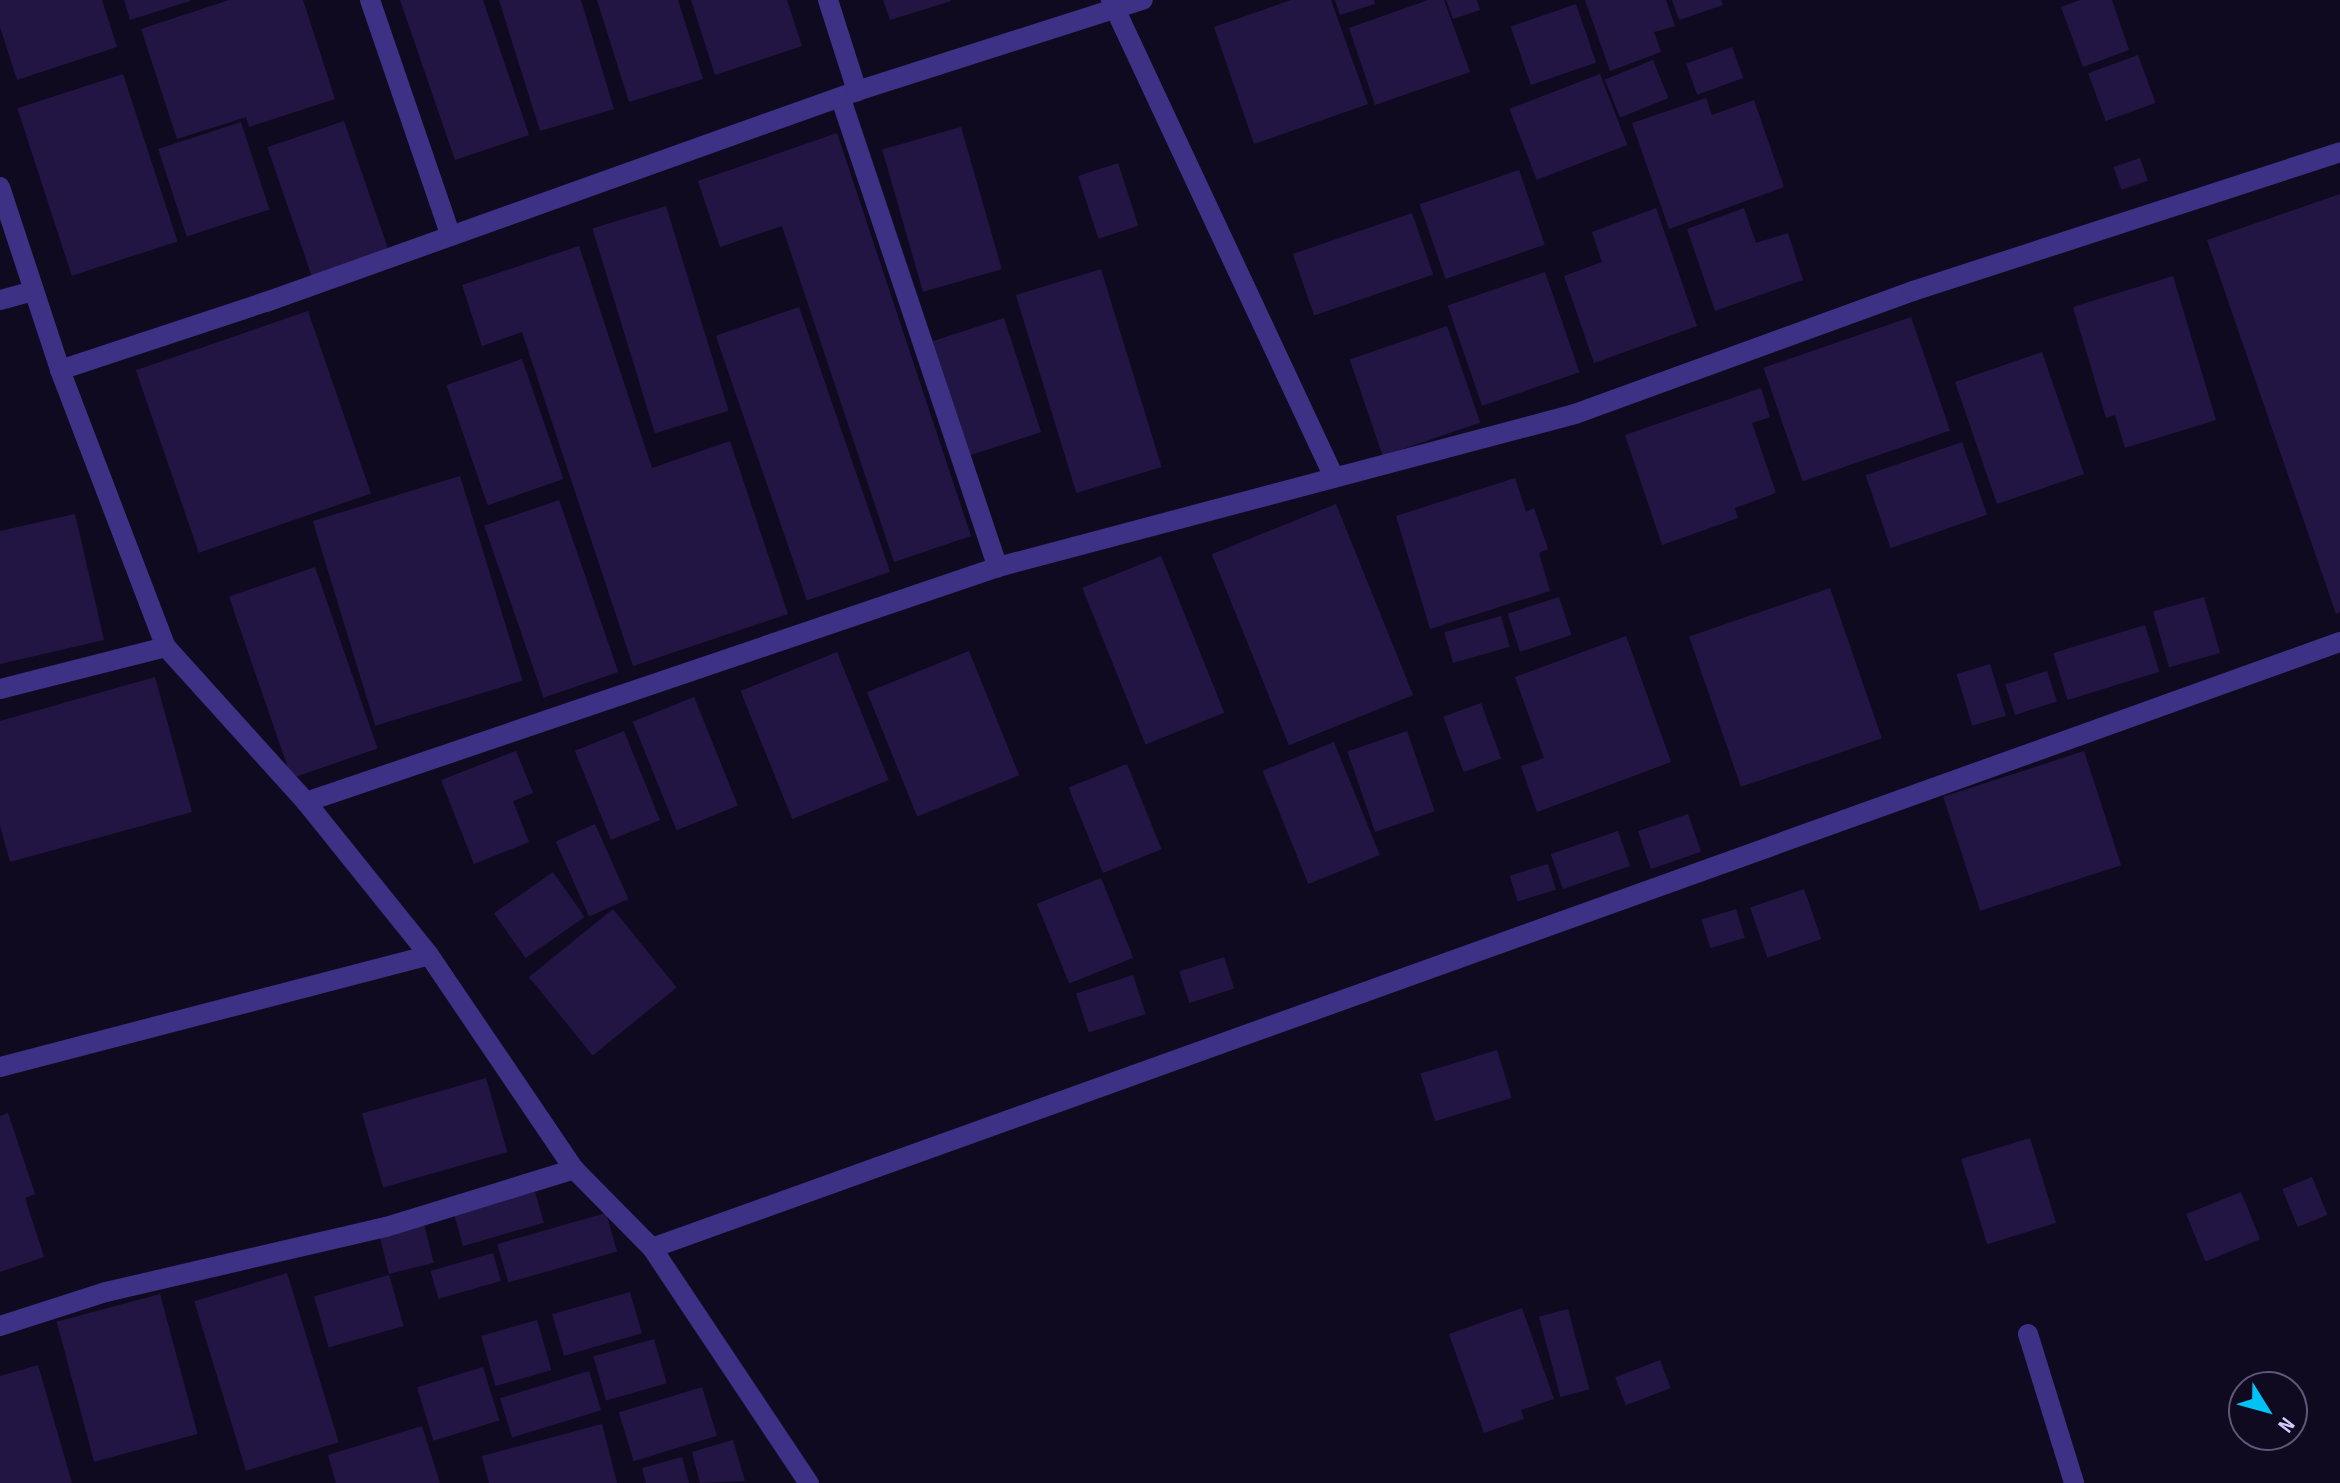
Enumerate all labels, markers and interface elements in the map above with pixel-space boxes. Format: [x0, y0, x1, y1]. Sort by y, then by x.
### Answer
north arrow [2228, 1371, 2308, 1451]
text: N [2272, 1412, 2300, 1437]

